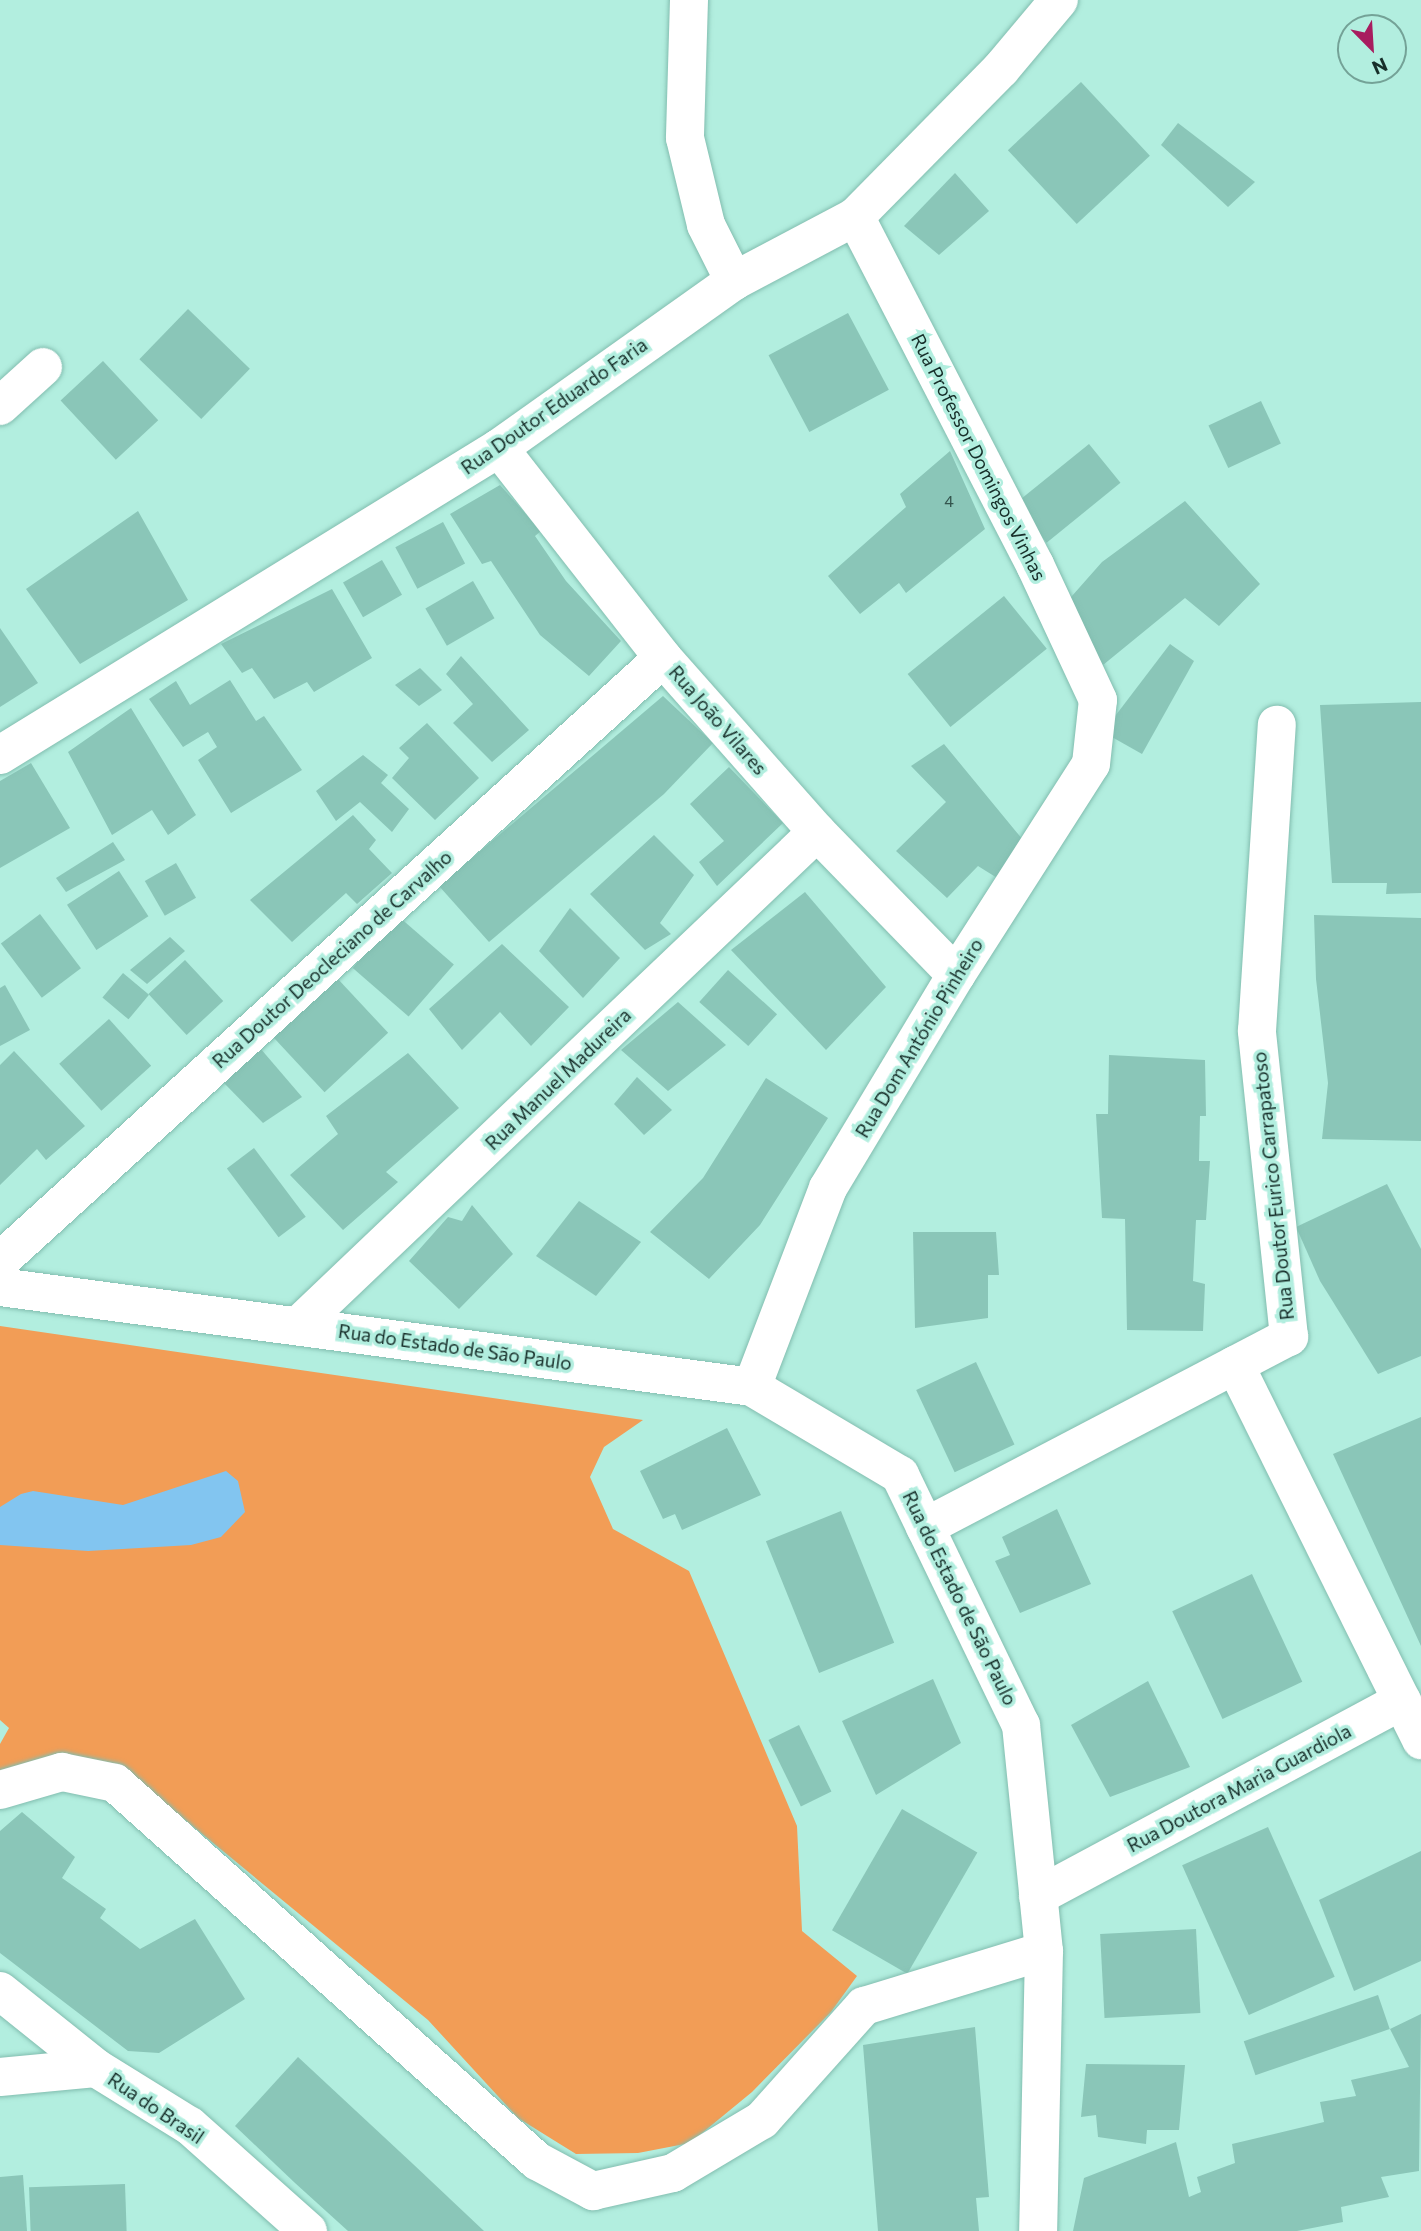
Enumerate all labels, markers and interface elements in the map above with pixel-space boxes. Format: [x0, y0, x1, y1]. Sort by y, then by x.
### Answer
north arrow [1337, 14, 1407, 84]
text: N [1369, 53, 1391, 80]
street label: Rua Professor Domingos Vinhas [907, 330, 1051, 584]
street label: Rua Doutor Eduardo Faria [457, 333, 651, 479]
house number: 4 [944, 491, 954, 511]
street label: Rua João Vilares [664, 661, 772, 779]
street label: Rua Doutor Deocleciano de Carvalho [208, 845, 456, 1073]
street label: Rua Dom António Pinheiro [850, 934, 988, 1142]
street label: Rua Manuel Madureira [480, 1003, 636, 1155]
street label: Rua Doutor Eurico Carrapatoso [1248, 1051, 1298, 1321]
street label: Rua do Estado de São Paulo [337, 1319, 573, 1375]
street label: Rua do Estado de São Paulo [898, 1487, 1022, 1709]
street label: Rua Doutora Maria Guardiola [1123, 1719, 1355, 1857]
street label: Rua do Brasil [104, 2068, 208, 2148]

